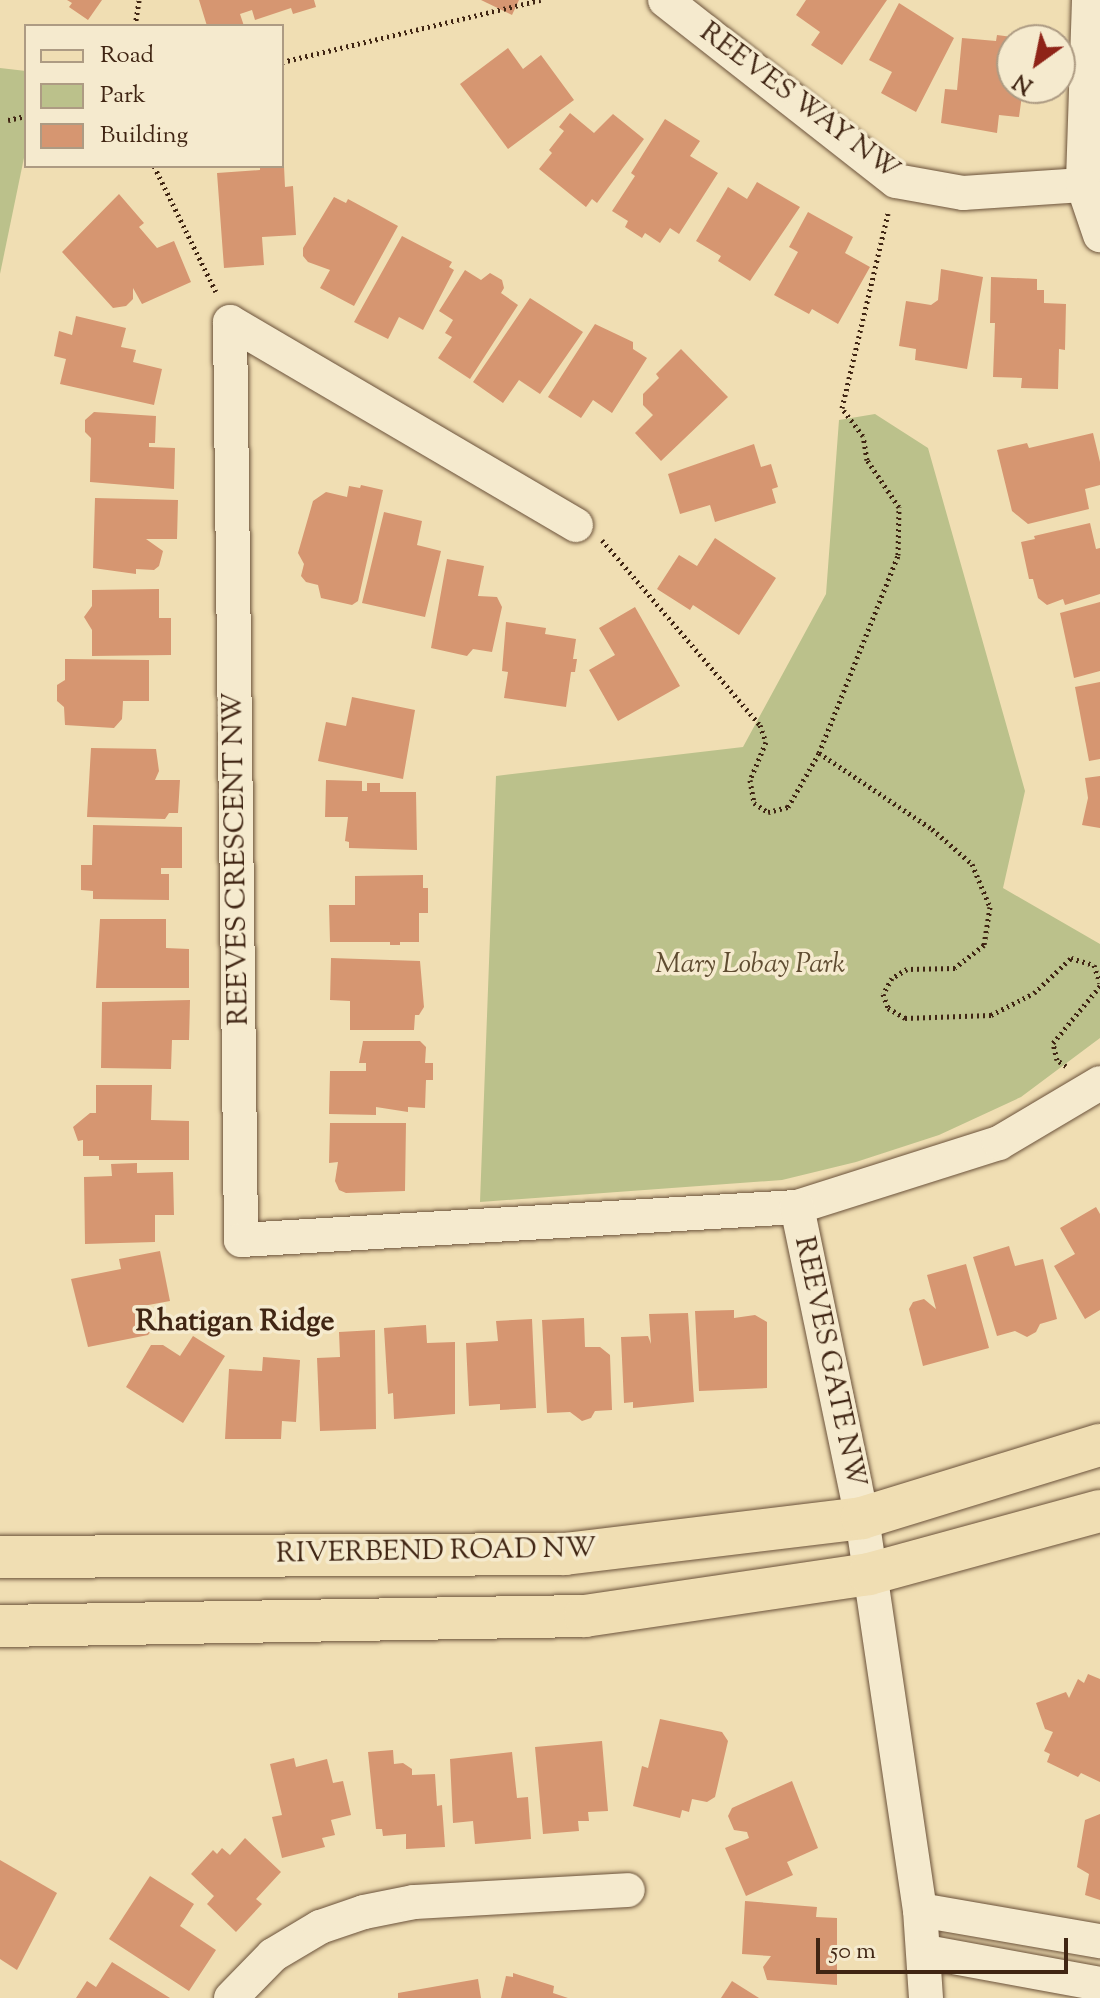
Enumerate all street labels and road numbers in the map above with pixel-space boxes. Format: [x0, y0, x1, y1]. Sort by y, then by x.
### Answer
street label: REEVES WAY NW [693, 16, 905, 188]
street label: REEVES CRESCENT NW [217, 692, 257, 1026]
street label: REEVES GATE NW [786, 1234, 872, 1490]
street label: RIVERBEND ROAD NW [276, 1532, 596, 1572]

